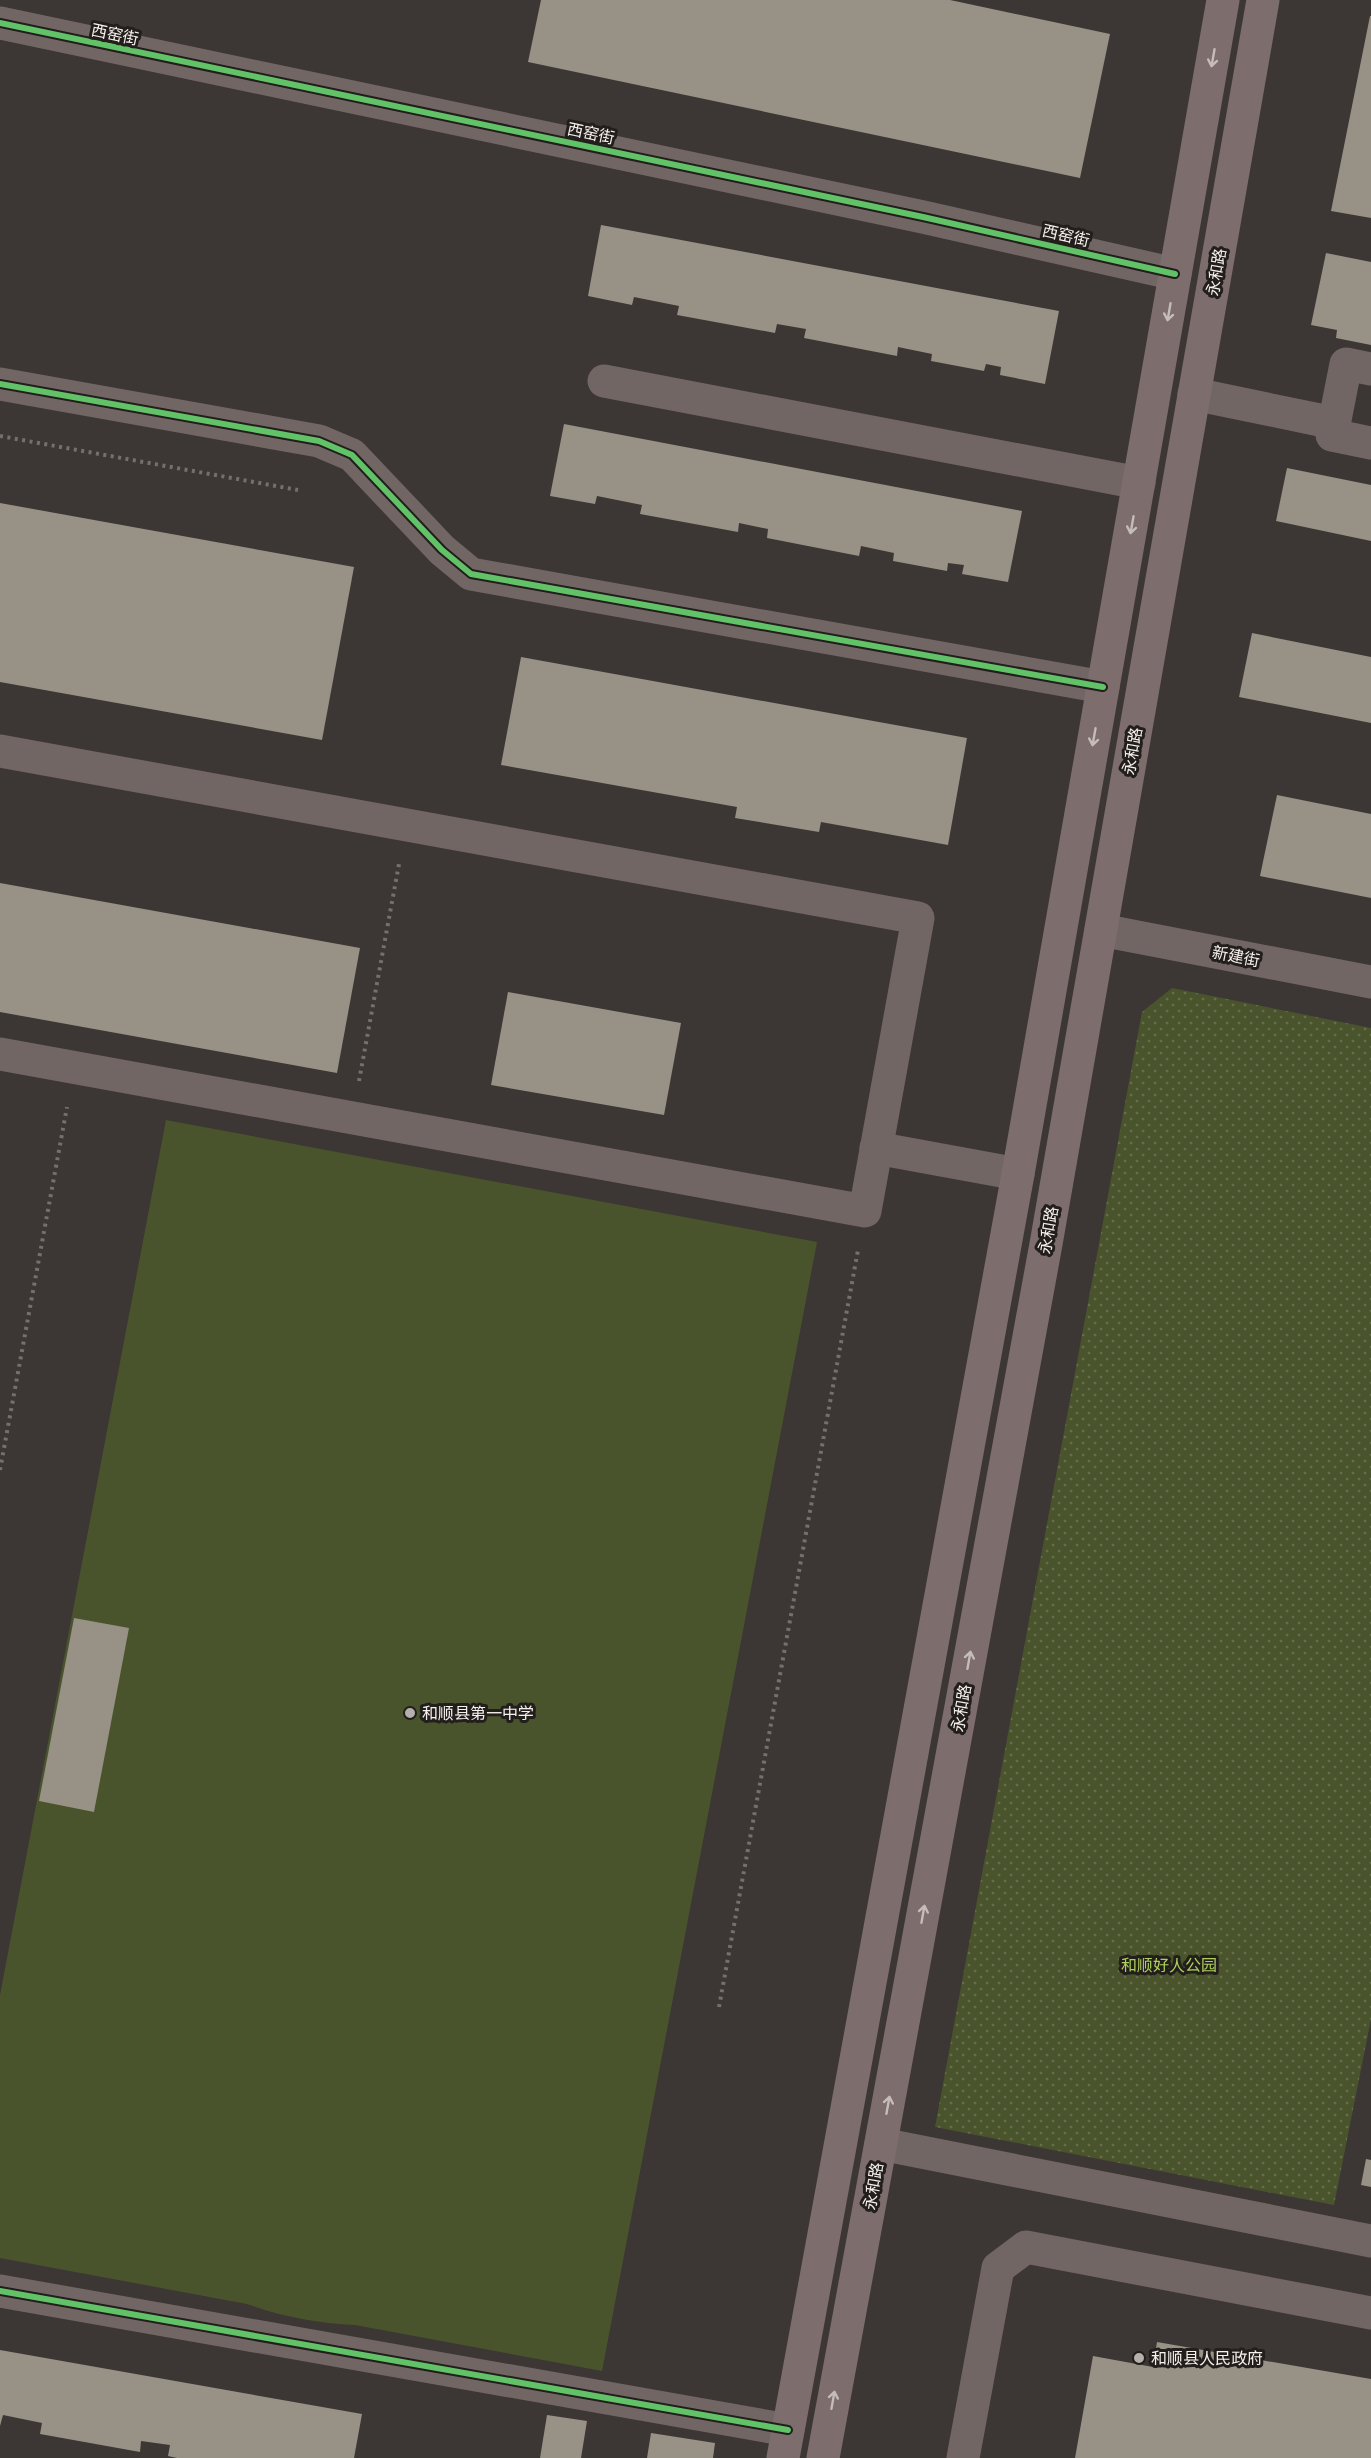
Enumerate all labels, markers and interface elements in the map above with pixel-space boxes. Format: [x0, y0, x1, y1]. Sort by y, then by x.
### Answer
street label: 西窑街 [89, 18, 141, 50]
one-way arrow [1207, 47, 1218, 67]
street label: 西窑街 [565, 117, 617, 149]
street label: 西窑街 [1040, 219, 1092, 251]
street label: 永和路 [1201, 246, 1231, 298]
one-way arrow [1163, 301, 1174, 321]
one-way arrow [1126, 514, 1137, 534]
street label: 永和路 [1117, 725, 1147, 777]
one-way arrow [1089, 727, 1100, 747]
street label: 新建街 [1210, 941, 1262, 971]
street label: 永和路 [1033, 1204, 1063, 1256]
one-way arrow [964, 1651, 975, 1670]
street label: 永和路 [946, 1682, 976, 1734]
place label: 和顺县第一中学 [422, 1702, 534, 1724]
marker: 和顺县第一中学 [403, 1706, 417, 1720]
one-way arrow [918, 1904, 929, 1924]
park label: 和顺好人公园 [1121, 1954, 1217, 1976]
one-way arrow [883, 2096, 894, 2116]
street label: 永和路 [858, 2160, 888, 2212]
place label: 和顺县人民政府 [1151, 2347, 1263, 2369]
marker: 和顺县人民政府 [1132, 2351, 1146, 2365]
one-way arrow [828, 2391, 839, 2411]

